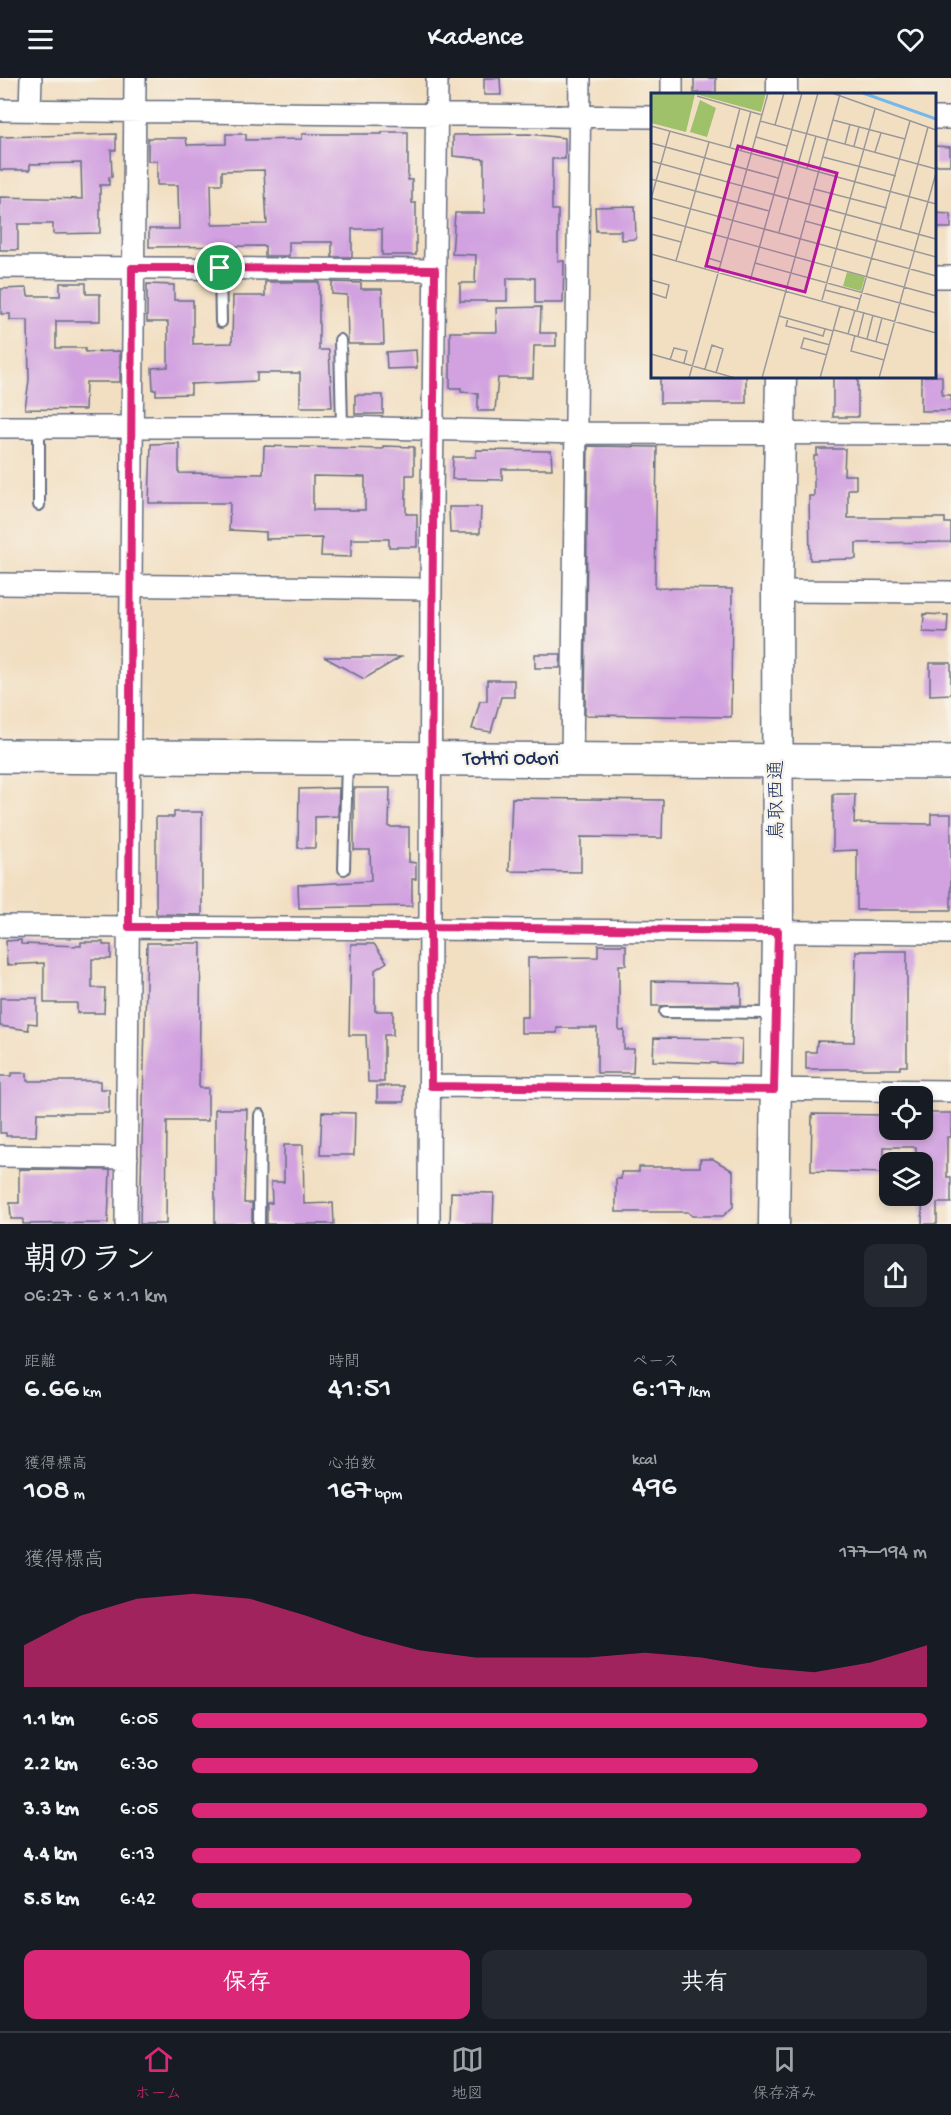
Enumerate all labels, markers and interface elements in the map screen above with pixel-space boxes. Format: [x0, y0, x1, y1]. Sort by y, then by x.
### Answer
icon: menu [24, 23, 57, 56]
text: Kadence [428, 23, 523, 55]
icon: heart [894, 23, 927, 56]
inset map [651, 93, 936, 378]
pin [194, 242, 245, 293]
icon: arrive [203, 251, 236, 284]
street label: Tottri Odori [462, 749, 559, 772]
street label: 鳥取西通 [765, 760, 790, 840]
map controls [879, 1086, 933, 1206]
button: locate [879, 1086, 933, 1140]
button: layers [879, 1152, 933, 1206]
text: 朝のラン [24, 1244, 156, 1282]
button: share [864, 1244, 927, 1307]
text: 06:27 · 6 × 1.1 km [24, 1286, 167, 1309]
text: 距離 [24, 1354, 56, 1373]
text: 時間 [328, 1354, 360, 1373]
text: ペース [632, 1354, 679, 1373]
text: 6.66 [24, 1373, 79, 1408]
text: 41:51 [328, 1373, 392, 1408]
text: 6:17 [632, 1373, 684, 1408]
text: km [79, 1384, 101, 1403]
text: /km [684, 1384, 710, 1403]
text: kcal [632, 1452, 657, 1471]
text: 獲得標高 [24, 1456, 88, 1475]
text: 心拍数 [328, 1456, 376, 1475]
text: 496 [632, 1471, 676, 1506]
text: 108 [24, 1475, 70, 1510]
text: 167 [328, 1475, 371, 1510]
text: m [70, 1486, 85, 1505]
text: bpm [371, 1486, 402, 1505]
text: 177–194 m [839, 1542, 927, 1565]
text: 獲得標高 [24, 1550, 104, 1573]
text: 1.1 km [24, 1709, 74, 1732]
text: 6:05 [120, 1709, 158, 1732]
text: 2.2 km [24, 1754, 78, 1777]
text: 6:30 [120, 1754, 158, 1777]
text: 3.3 km [24, 1799, 79, 1822]
text: 6:05 [120, 1799, 158, 1822]
text: 4.4 km [24, 1844, 77, 1867]
text: 6:13 [120, 1844, 155, 1867]
text: 5.5 km [24, 1889, 79, 1912]
text: 6:42 [120, 1889, 156, 1912]
button: 保存 [24, 1950, 470, 2019]
button: 共有 [482, 1950, 927, 2019]
tab: ホーム [134, 2043, 182, 2105]
tab: 地図 [451, 2043, 484, 2105]
tab: 保存済み [753, 2043, 817, 2105]

